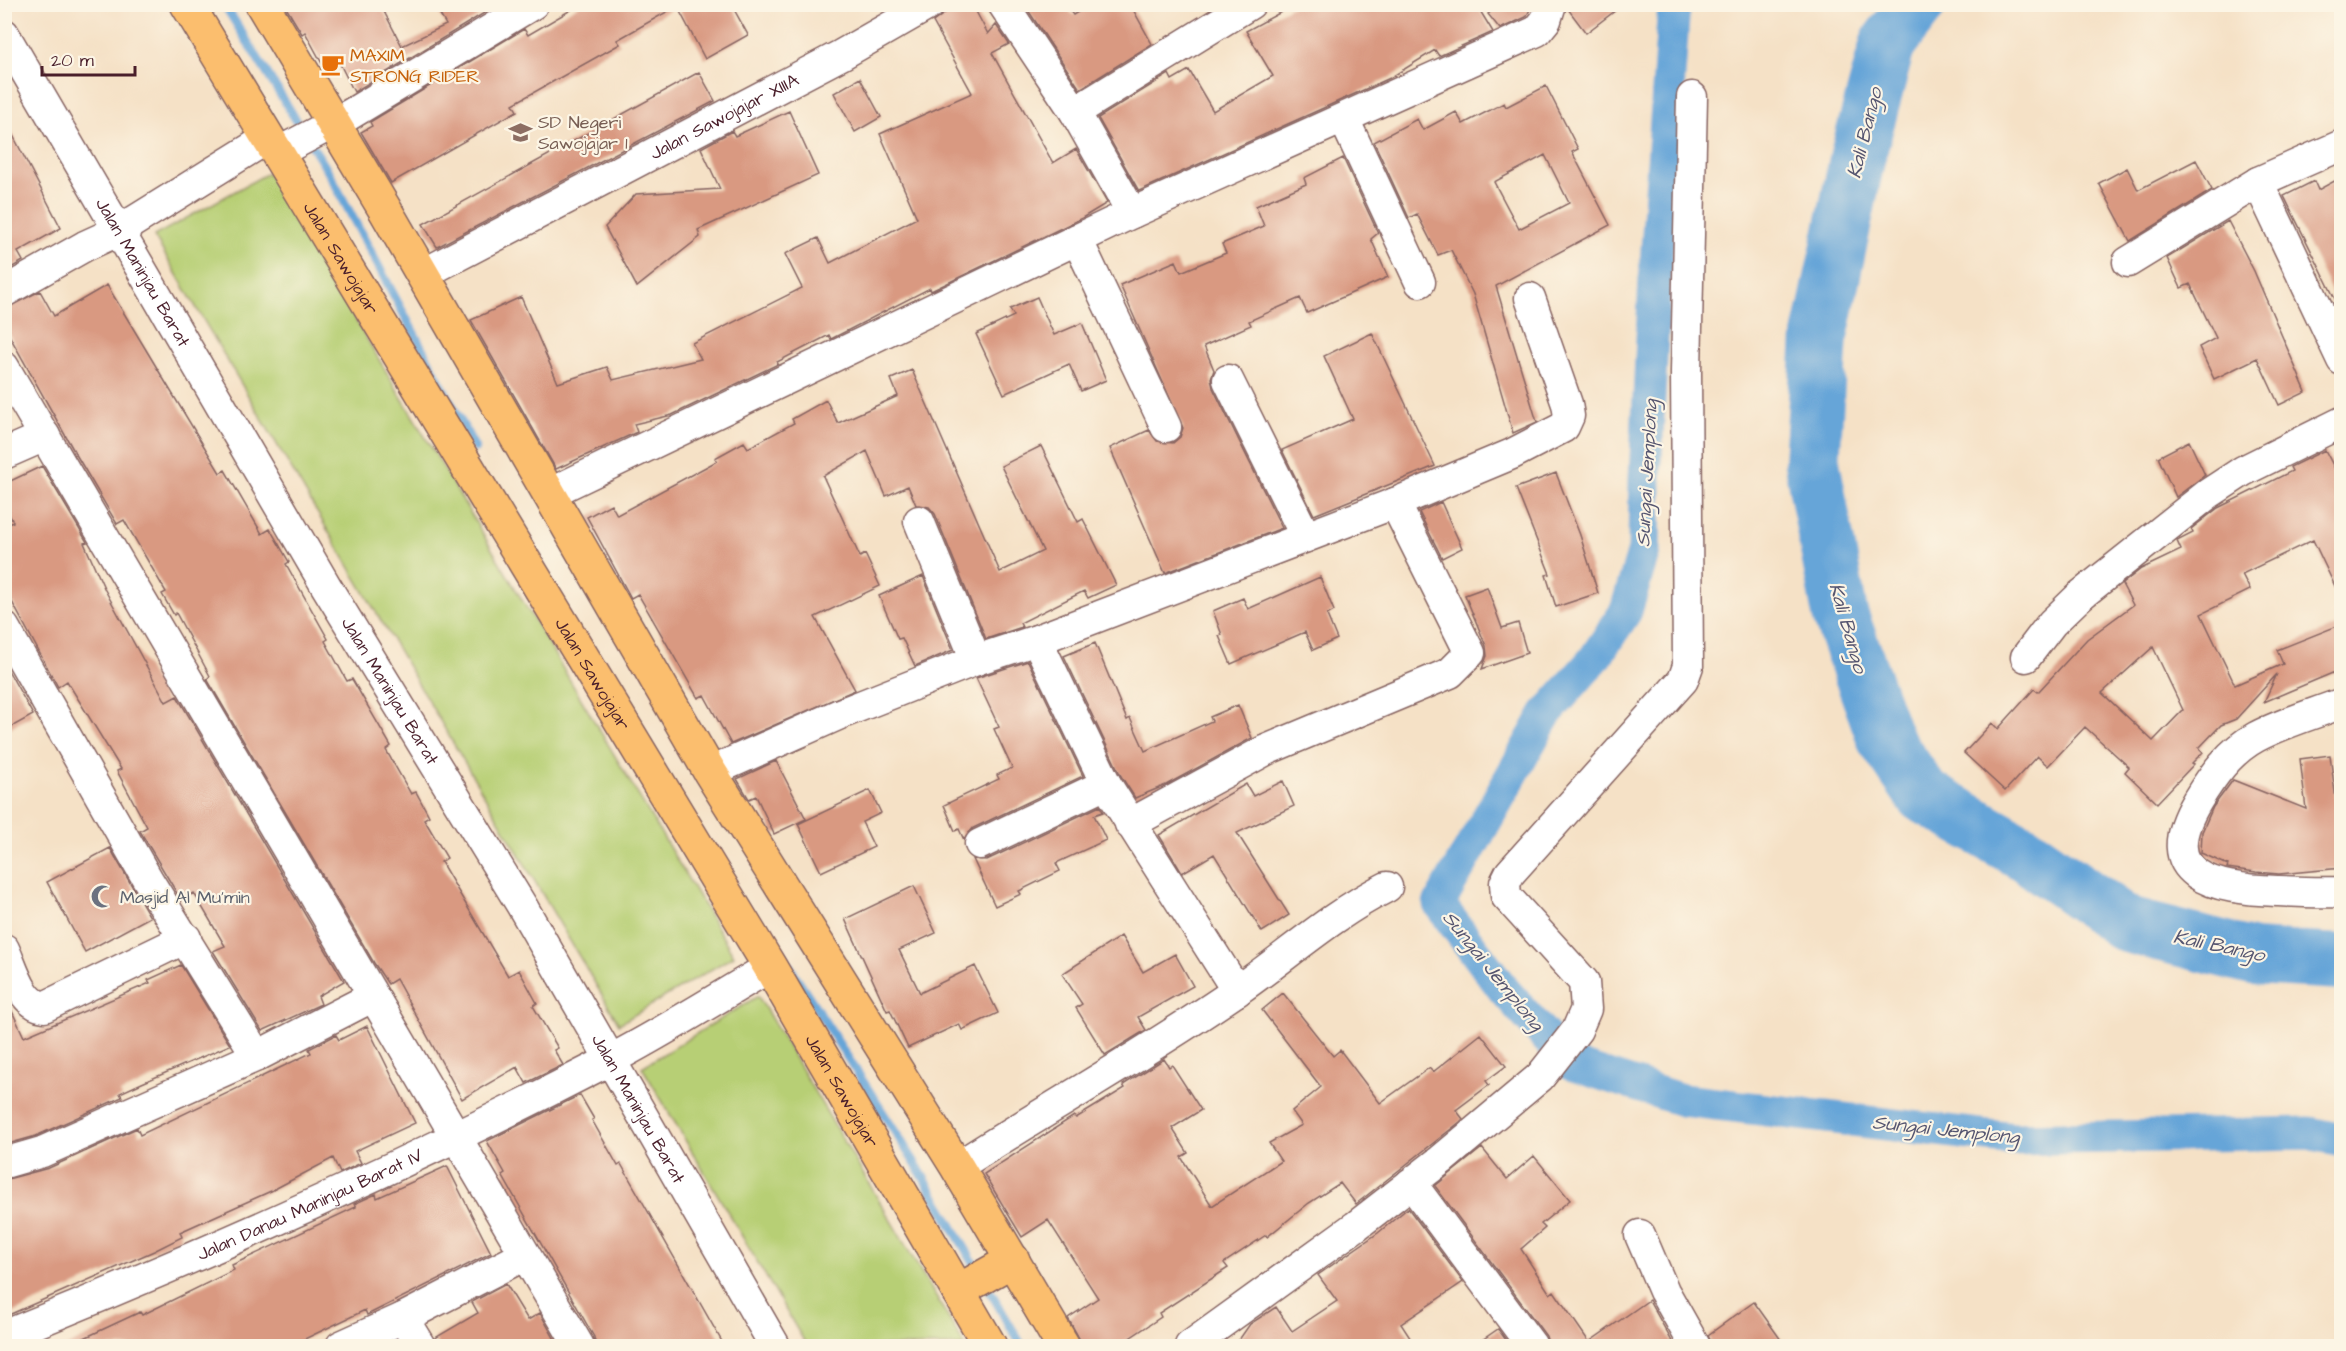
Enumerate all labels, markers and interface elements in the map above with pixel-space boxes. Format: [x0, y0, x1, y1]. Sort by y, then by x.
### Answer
scale bar [42, 39, 135, 77]
place label: MAXIM STRONG RIDER [350, 43, 479, 89]
text: 20 m [51, 48, 94, 73]
cafe icon: MAXIM STRONG RIDER [319, 52, 345, 78]
street label: Jalan Sawojajar XIIIA [645, 67, 803, 166]
water label: Kali Bango [1840, 83, 1891, 181]
place label: SD Negeri Sawojajar 1 [538, 110, 628, 156]
school or university icon: SD Negeri Sawojajar 1 [507, 119, 533, 145]
street label: Jalan Maninjau Barat [90, 193, 197, 352]
street label: Jalan Sawojajar [297, 197, 384, 319]
water label: Sungai Jemplong [1629, 397, 1666, 547]
water label: Kali Bango [1821, 580, 1875, 678]
street label: Jalan Maninjau Barat [335, 612, 445, 770]
street label: Jalan Sawojajar [549, 613, 636, 735]
mosque icon: Masjid Al Mu'min [89, 884, 115, 910]
place label: Masjid Al Mu'min [120, 885, 250, 910]
water label: Sungai Jemplong [1435, 905, 1551, 1039]
water label: Kali Bango [2171, 923, 2269, 971]
street label: Jalan Maninjau Barat [586, 1029, 692, 1189]
street label: Jalan Sawojajar [799, 1030, 885, 1152]
water label: Sungai Jemplong [1871, 1108, 2022, 1153]
street label: Jalan Danau Maninjau Barat IV [193, 1142, 427, 1266]

